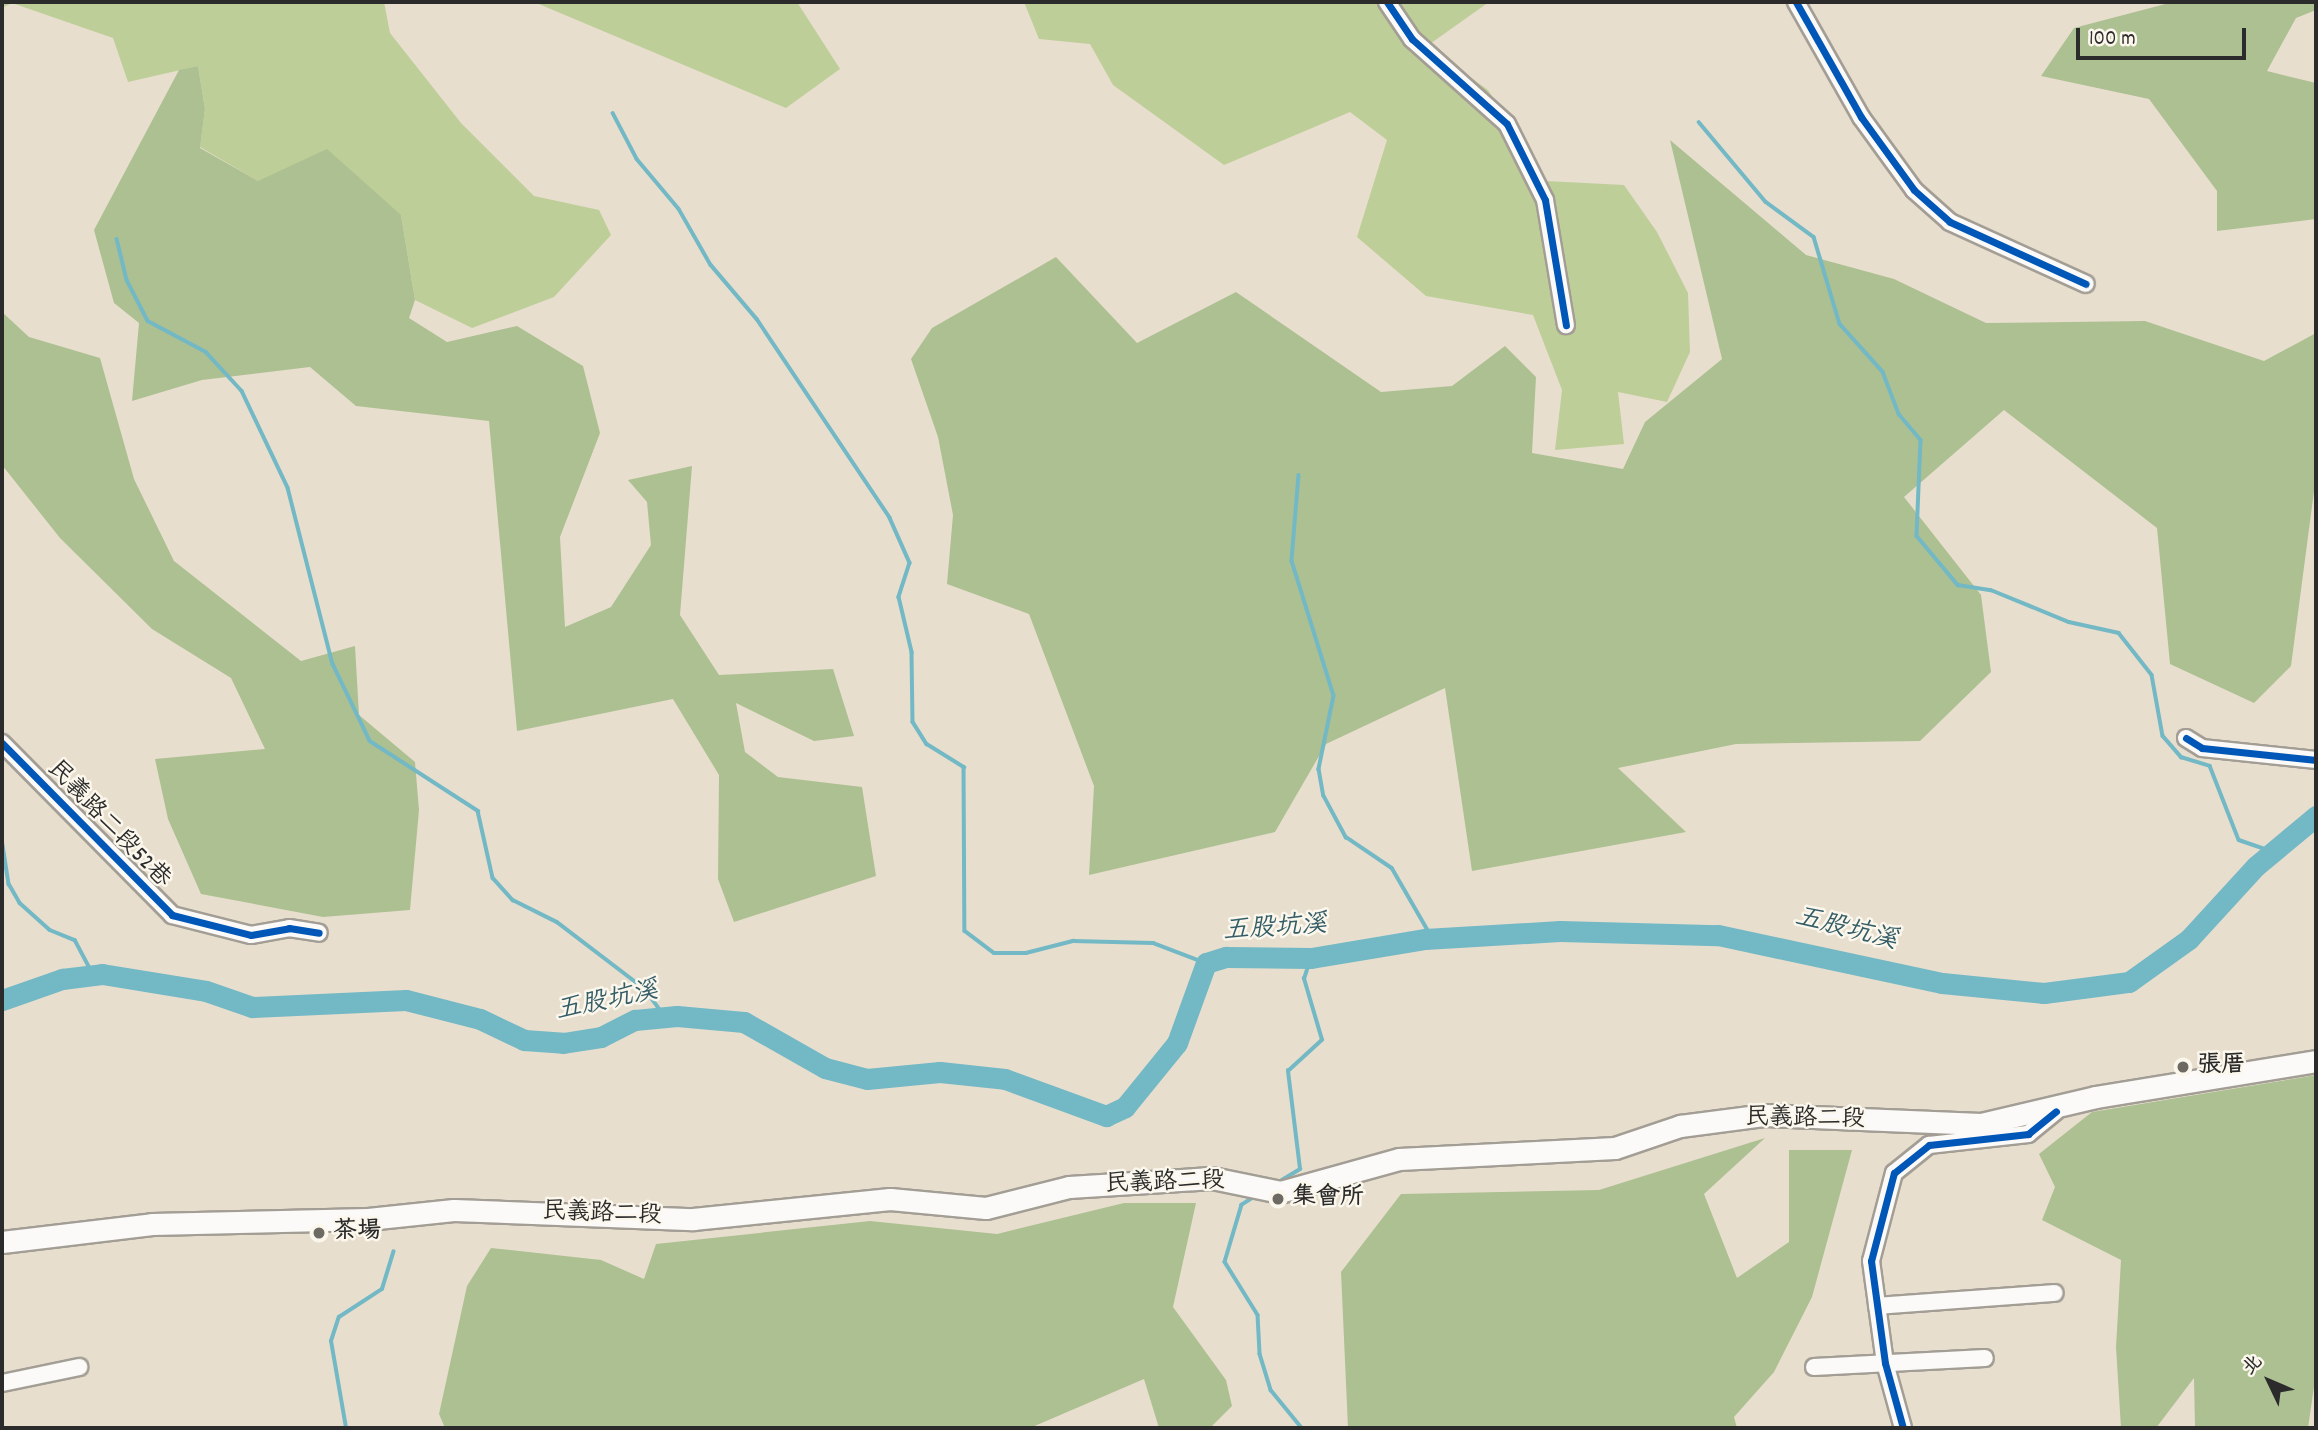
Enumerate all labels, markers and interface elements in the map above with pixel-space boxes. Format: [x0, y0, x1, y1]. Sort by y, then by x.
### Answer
scale bar [2080, 14, 2250, 58]
text: 100 m [2089, 25, 2136, 55]
street label: 民義路二段52巷 [40, 755, 176, 895]
water label: 五股坑溪 [1792, 902, 1900, 958]
water label: 五股坑溪 [1222, 910, 1328, 948]
water label: 五股坑溪 [553, 976, 661, 1028]
place label: 張厝 [2197, 1053, 2245, 1081]
marker: 張厝 [2175, 1059, 2191, 1075]
street label: 民義路二段 [1745, 1105, 1865, 1135]
street label: 民義路二段 [1105, 1168, 1225, 1200]
place label: 集會所 [1292, 1185, 1364, 1213]
marker: 集會所 [1270, 1191, 1286, 1207]
street label: 民義路二段 [542, 1199, 662, 1231]
place label: 茶場 [333, 1219, 381, 1247]
marker: 茶場 [311, 1225, 327, 1241]
north arrow [2234, 1346, 2304, 1416]
text: 北 [2237, 1350, 2270, 1382]

